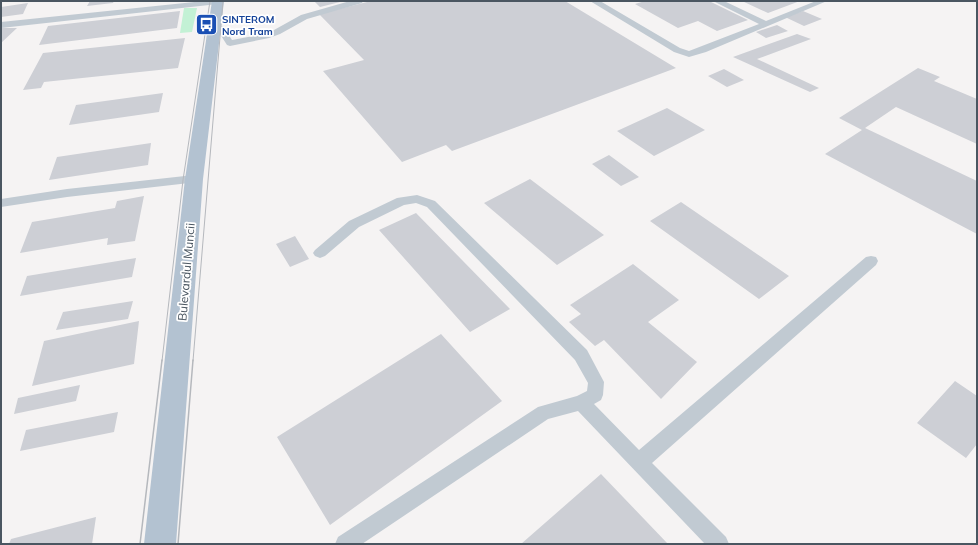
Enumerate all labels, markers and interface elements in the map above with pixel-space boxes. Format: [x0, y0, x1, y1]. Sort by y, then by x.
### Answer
bus stop icon: SINTEROM Nord Tram [193, 12, 219, 38]
place label: SINTEROM Nord Tram [222, 13, 275, 38]
street label: Bulevardul Muncii [174, 222, 198, 322]

